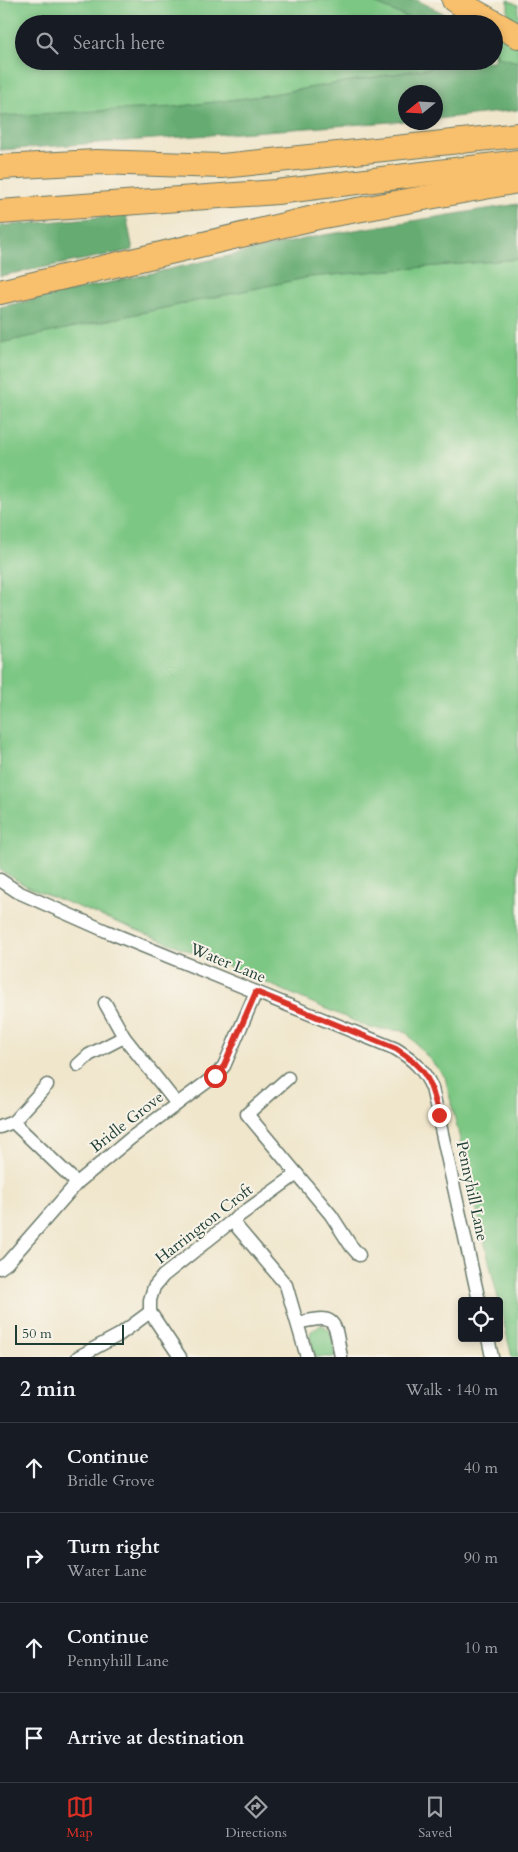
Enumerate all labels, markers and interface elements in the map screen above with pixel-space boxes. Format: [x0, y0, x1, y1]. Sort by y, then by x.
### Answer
search box [15, 15, 503, 70]
icon: search [33, 29, 61, 57]
text: Search here [73, 30, 165, 56]
north arrow [398, 85, 443, 130]
street label: Water Lane [186, 937, 269, 988]
route start [204, 1065, 227, 1088]
street label: Bridle Grove [86, 1086, 168, 1158]
route end [428, 1104, 451, 1127]
street label: Pennyhill Lane [451, 1139, 493, 1243]
street label: Harrington Croft [151, 1179, 257, 1269]
map controls [458, 1297, 503, 1342]
button: locate [458, 1297, 503, 1342]
scale bar [15, 1322, 124, 1345]
text: 50 m [22, 1324, 52, 1343]
text: 2 min [20, 1375, 76, 1404]
text: Walk · 140 m [406, 1379, 498, 1401]
text: Continue [67, 1444, 149, 1470]
icon: ahead [20, 1454, 48, 1482]
text: 40 m [464, 1457, 498, 1479]
text: Bridle Grove [67, 1470, 155, 1492]
text: Turn right [67, 1534, 159, 1560]
icon: right [20, 1544, 48, 1572]
text: 90 m [464, 1547, 498, 1569]
text: Water Lane [67, 1560, 147, 1582]
text: Continue [67, 1624, 149, 1650]
icon: ahead [20, 1634, 48, 1662]
text: 10 m [464, 1637, 498, 1659]
text: Pennyhill Lane [67, 1650, 169, 1672]
icon: arrive [20, 1724, 48, 1752]
text: Arrive at destination [67, 1725, 244, 1751]
tab: Map [66, 1793, 94, 1842]
tab: Directions [225, 1793, 287, 1842]
tab: Saved [418, 1793, 452, 1842]

